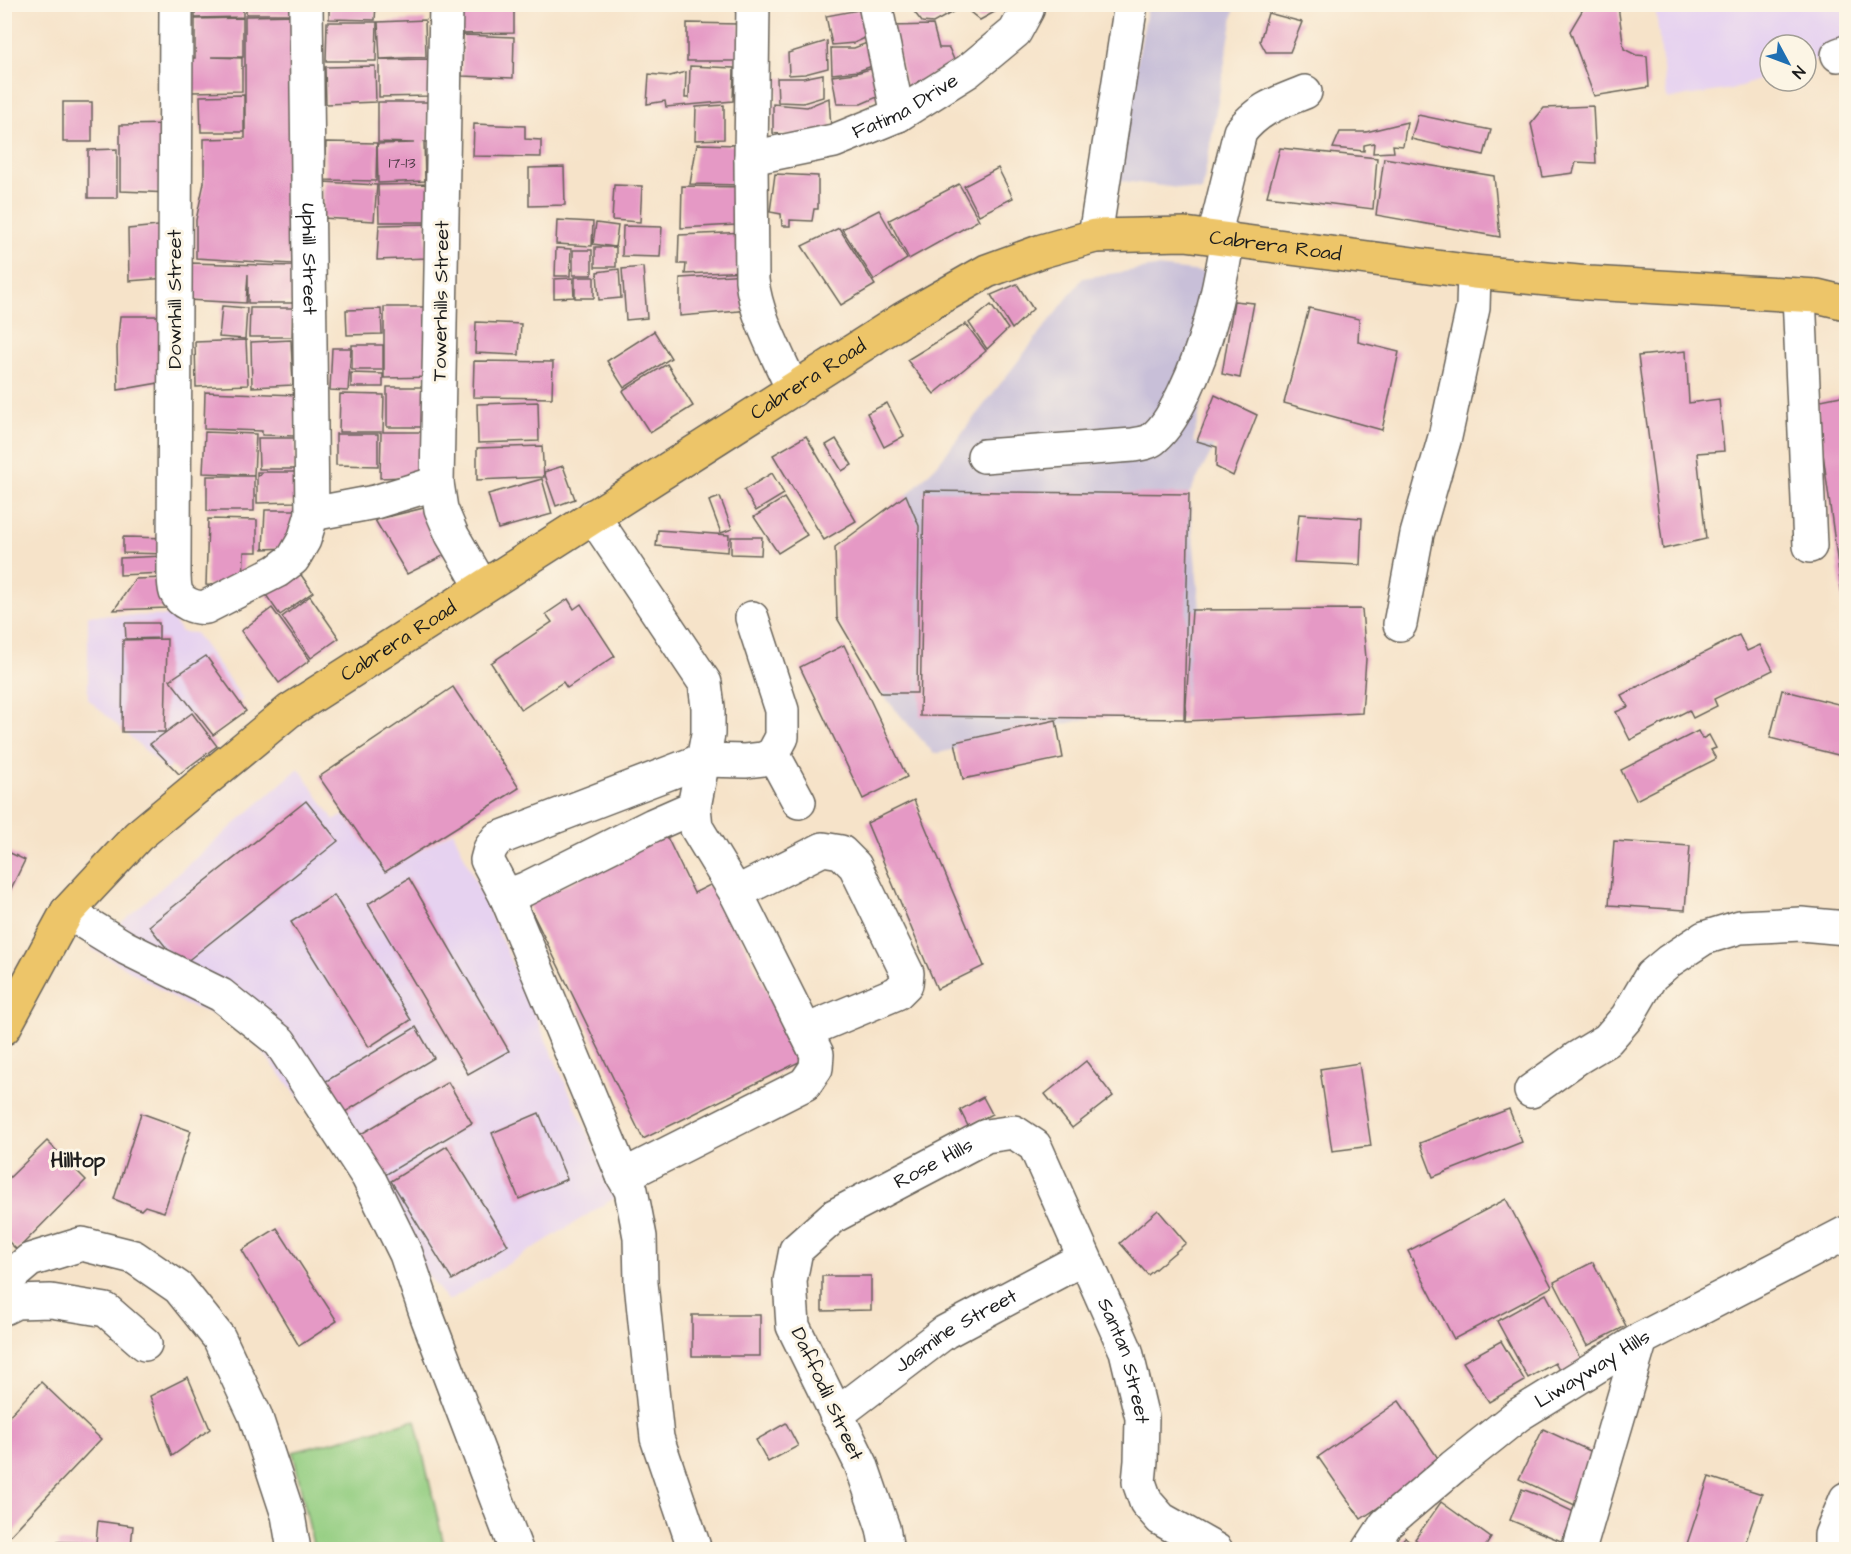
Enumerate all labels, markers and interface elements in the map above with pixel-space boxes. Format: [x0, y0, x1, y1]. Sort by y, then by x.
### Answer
north arrow [1758, 33, 1818, 93]
text: N [1787, 61, 1810, 83]
street label: Fatima Drive [848, 66, 964, 146]
house number: 17-13 [388, 152, 416, 174]
street label: Uphill Street [294, 203, 324, 315]
street label: Towerhills Street [426, 220, 456, 382]
street label: Cabrera Road [1208, 223, 1343, 268]
street label: Downhill Street [161, 229, 189, 369]
street label: Cabrera Road [745, 332, 872, 427]
street label: Cabrera Road [335, 594, 462, 689]
street label: Rose Hills [889, 1131, 978, 1196]
district label: Hilltop [51, 1146, 106, 1176]
street label: Jasmine Street [889, 1282, 1022, 1379]
street label: Santan Street [1090, 1294, 1156, 1424]
street label: Daffodil Street [784, 1323, 870, 1465]
street label: Liwayway Hills [1530, 1323, 1655, 1415]

